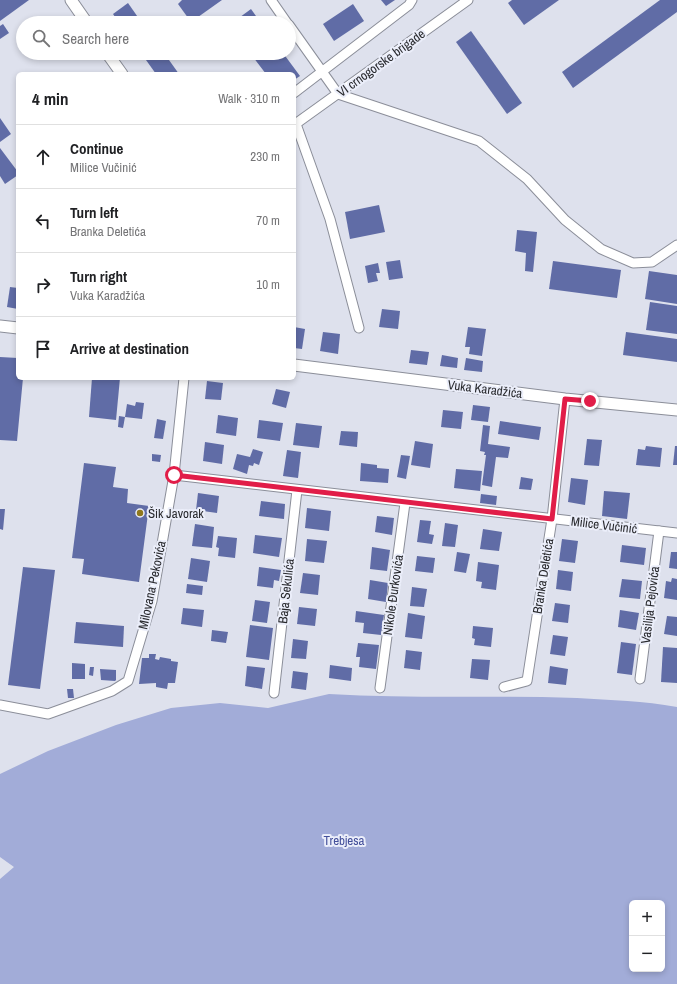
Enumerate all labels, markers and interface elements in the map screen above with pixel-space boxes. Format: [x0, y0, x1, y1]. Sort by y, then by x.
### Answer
search box [16, 16, 296, 60]
street label: VI crnogorske brigade [334, 25, 428, 101]
icon: search [30, 27, 52, 49]
text: Search here [62, 28, 129, 49]
text: 4 min [32, 87, 68, 110]
text: Walk · 310 m [218, 90, 280, 107]
text: Continue [70, 138, 123, 159]
icon: ahead [32, 146, 54, 168]
text: 230 m [250, 148, 280, 165]
text: Milice Vučinić [70, 159, 137, 176]
text: Turn left [70, 202, 118, 223]
icon: left [32, 210, 54, 232]
text: 70 m [256, 212, 280, 229]
text: Branka Deletića [70, 223, 146, 240]
text: Turn right [70, 266, 127, 287]
icon: right [32, 274, 54, 296]
text: 10 m [256, 276, 280, 293]
text: Vuka Karadžića [70, 287, 145, 304]
icon: arrive [32, 338, 54, 360]
text: Arrive at destination [70, 338, 189, 359]
street label: Vuka Karadžića [447, 376, 523, 402]
route end [581, 392, 599, 410]
route start [165, 466, 183, 484]
place label: Šik Javorak [148, 505, 204, 522]
marker: Šik Javorak [135, 508, 145, 518]
street label: Milice Vučinić [570, 513, 638, 537]
street label: Branka Deletića [529, 537, 557, 615]
street label: Milovana Pekovića [134, 539, 170, 631]
street label: Nikole Đurkovića [379, 554, 407, 636]
street label: Baja Sekulića [274, 558, 298, 624]
street label: Vasilija Pejovića [637, 565, 663, 645]
park label: Trebjesa [323, 832, 365, 849]
map controls [629, 900, 665, 972]
button: + [629, 900, 665, 936]
button: − [629, 936, 665, 972]

